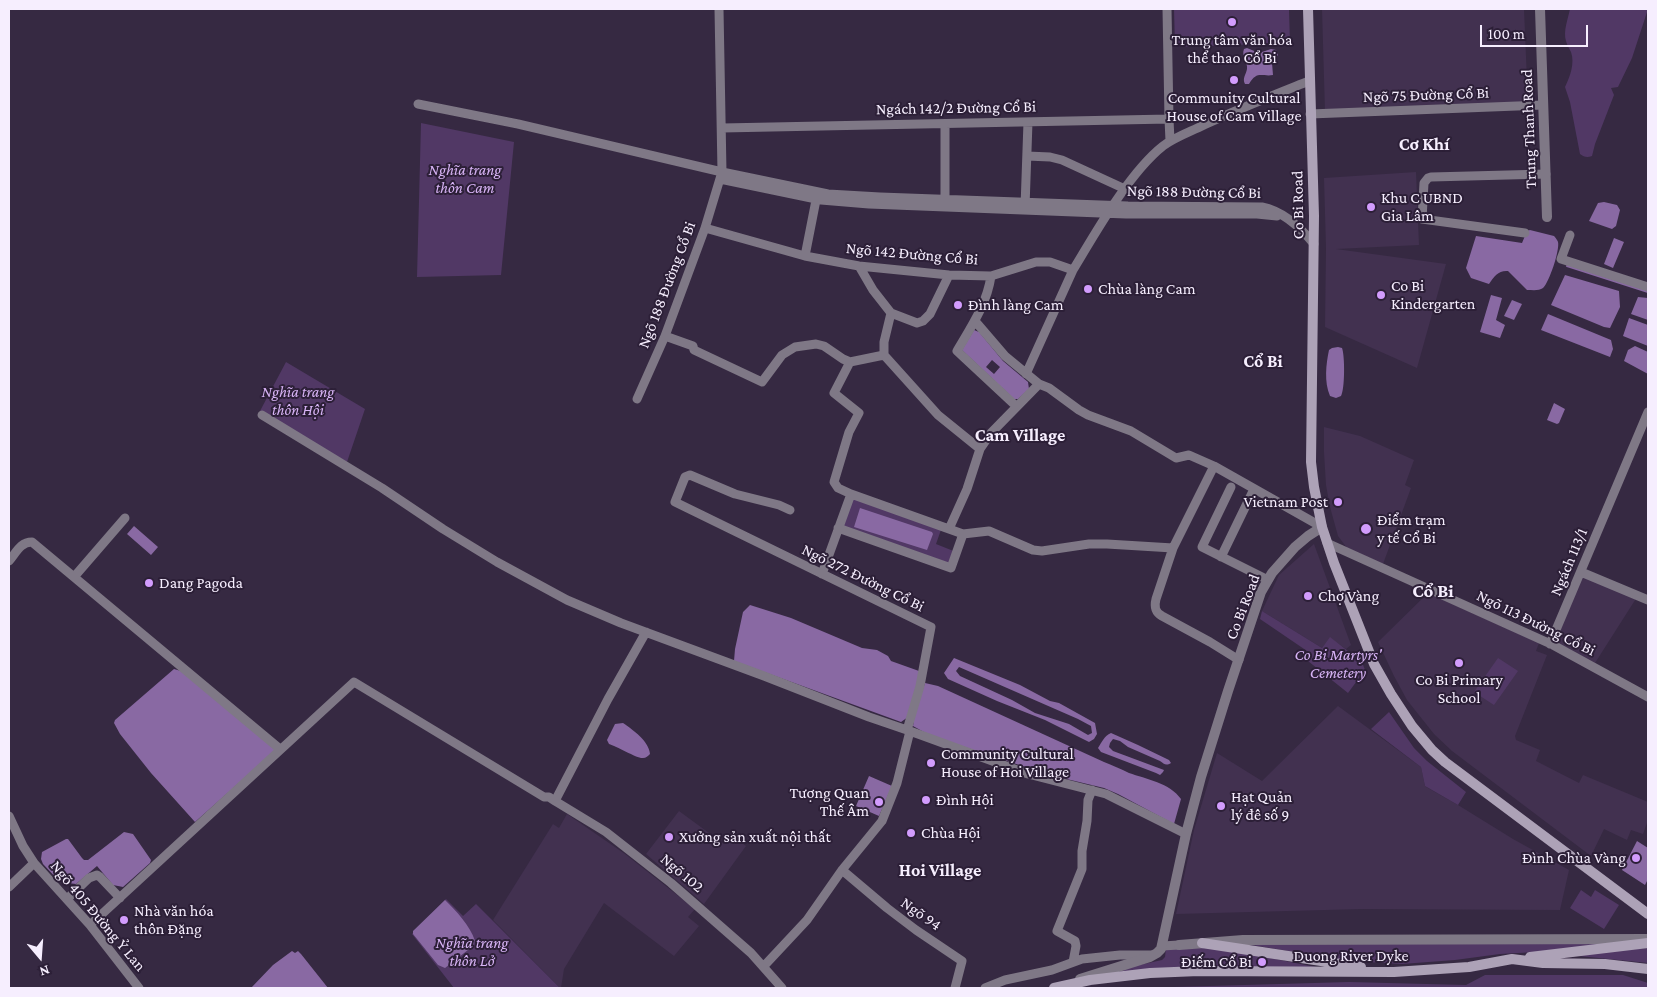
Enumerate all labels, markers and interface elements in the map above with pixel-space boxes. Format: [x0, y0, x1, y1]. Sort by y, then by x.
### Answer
scale bar [1482, 15, 1590, 47]
marker: Trung tâm văn hóa thể thao Cổ Bi [1226, 16, 1238, 28]
text: 100 m [1488, 26, 1525, 42]
place label: Trung tâm văn hóa thể thao Cổ Bi [1172, 30, 1292, 68]
street label: Trung Thanh Road [1517, 69, 1541, 189]
marker: Community Cultural House of Cam Village [1228, 74, 1240, 86]
street label: Ngõ 75 Đường Cổ Bi [1363, 83, 1489, 107]
place label: Community Cultural House of Cam Village [1166, 88, 1302, 126]
street label: Ngách 142/2 Đường Cổ Bi [876, 97, 1036, 119]
district label: Cơ Khí [1399, 133, 1449, 155]
park label: Nghĩa trang thôn Cam [429, 160, 501, 198]
street label: Co Bi Road [1288, 171, 1308, 239]
street label: Ngõ 188 Đường Cổ Bi [1127, 181, 1261, 203]
place label: Khu C UBND Gia Lâm [1381, 188, 1463, 226]
marker: Khu C UBND Gia Lâm [1365, 201, 1377, 213]
street label: Ngõ 188 Đường Cổ Bi [634, 219, 700, 351]
street label: Ngõ 142 Đường Cổ Bi [845, 239, 979, 269]
place label: Co Bi Kindergarten [1391, 276, 1475, 314]
place label: Chùa làng Cam [1098, 279, 1195, 299]
marker: Chùa làng Cam [1082, 283, 1094, 295]
marker: Co Bi Kindergarten [1375, 289, 1387, 301]
place label: Đình làng Cam [968, 295, 1064, 315]
marker: Đình làng Cam [952, 299, 964, 311]
district label: Cổ Bi [1243, 350, 1283, 372]
park label: Nghĩa trang thôn Hội [262, 382, 334, 420]
district label: Cam Village [975, 424, 1065, 446]
place label: Vietnam Post [1244, 492, 1328, 512]
marker: Vietnam Post [1332, 496, 1344, 508]
place label: Điểm trạm y tế Cổ Bi [1377, 510, 1446, 548]
marker: Điểm trạm y tế Cổ Bi [1359, 522, 1373, 536]
street label: Ngách 113/1 [1546, 525, 1592, 599]
street label: Ngõ 272 Đường Cổ Bi [799, 540, 927, 616]
street label: Co Bi Road [1222, 572, 1264, 642]
place label: Dang Pagoda [159, 573, 243, 593]
marker: Dang Pagoda [143, 577, 155, 589]
district label: Cổ Bi [1412, 580, 1454, 602]
place label: Chợ Vàng [1318, 586, 1379, 606]
street label: Ngõ 113 Đường Cổ Bi [1473, 586, 1599, 660]
marker: Chợ Vàng [1302, 590, 1314, 602]
park label: Co Bi Martyrs' Cemetery [1294, 645, 1382, 683]
marker: Co Bi Primary School [1453, 657, 1465, 669]
place label: Co Bi Primary School [1415, 670, 1503, 708]
place label: Community Cultural House of Hoi Village [941, 744, 1074, 782]
marker: Community Cultural House of Hoi Village [925, 757, 937, 769]
place label: Tượng Quan Thế Âm [789, 783, 869, 821]
place label: Hạt Quản lý đê số 9 [1231, 787, 1292, 825]
place label: Đình Hội [936, 790, 994, 810]
marker: Đình Hội [920, 794, 932, 806]
marker: Tượng Quan Thế Âm [873, 796, 885, 808]
marker: Hạt Quản lý đê số 9 [1215, 800, 1227, 812]
place label: Chùa Hội [921, 823, 981, 843]
place label: Xưởng sản xuất nội thất [679, 827, 831, 847]
marker: Chùa Hội [905, 827, 917, 839]
marker: Xưởng sản xuất nội thất [663, 831, 675, 843]
place label: Đình Chùa Vàng [1522, 848, 1626, 868]
street label: Ngõ 102 [656, 849, 708, 897]
marker: Đình Chùa Vàng [1630, 852, 1642, 864]
street label: Ngõ 405 Đường Ỷ Lan [46, 857, 150, 975]
district label: Hoi Village [899, 859, 981, 881]
street label: Ngõ 94 [897, 893, 945, 935]
place label: Nhà văn hóa thôn Đặng [134, 901, 214, 939]
marker: Nhà văn hóa thôn Đặng [118, 914, 130, 926]
north arrow [15, 932, 65, 982]
park label: Nghĩa trang thôn Lở [436, 933, 508, 971]
street label: Duong River Dyke [1294, 946, 1408, 966]
place label: Điếm Cổ Bi [1181, 952, 1252, 972]
marker: Điếm Cổ Bi [1256, 956, 1268, 968]

